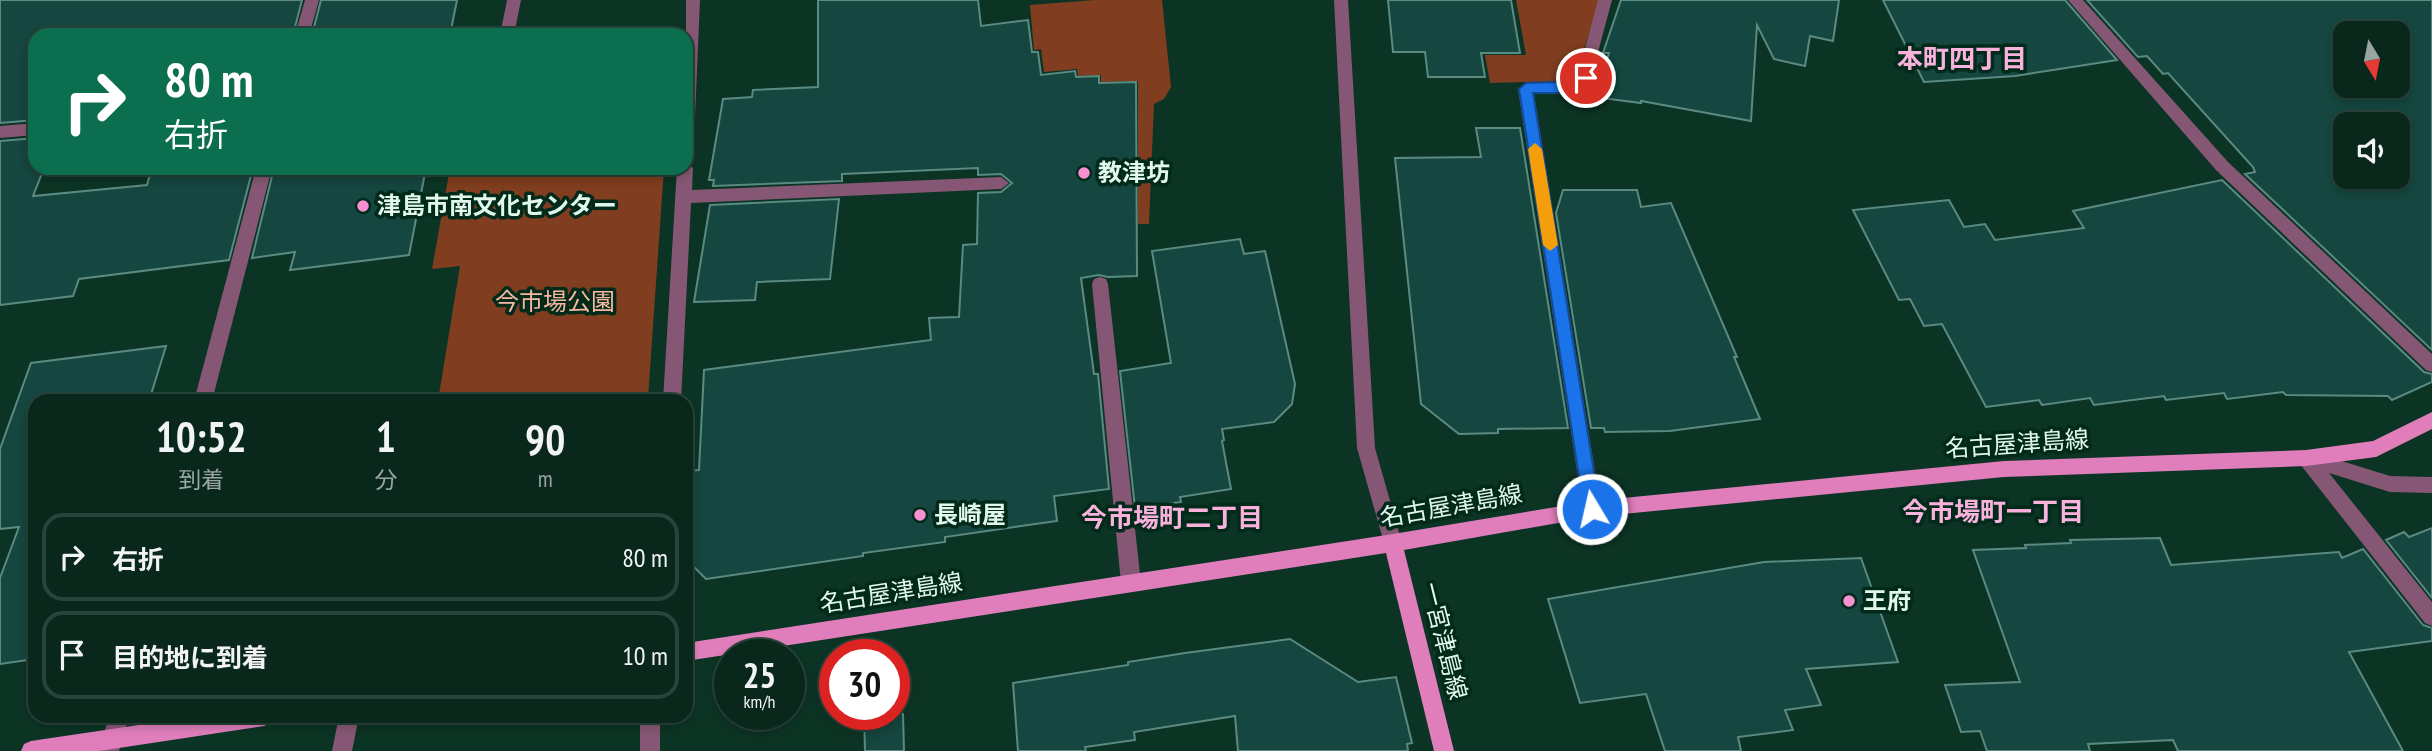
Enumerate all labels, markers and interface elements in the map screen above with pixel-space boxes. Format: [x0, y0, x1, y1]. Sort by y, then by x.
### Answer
north arrow [2333, 21, 2410, 98]
map controls [2333, 21, 2410, 189]
district label: 本町四丁目 [1897, 42, 2027, 75]
text: 80 m [164, 47, 253, 111]
pin [1556, 48, 1616, 108]
icon: right [49, 56, 140, 147]
icon: arrive [1567, 59, 1605, 97]
button: sound [2333, 112, 2410, 189]
text: 右折 [164, 113, 228, 155]
place label: 教津坊 [1098, 157, 1170, 188]
marker: 教津坊 [1076, 165, 1092, 181]
place label: 津島市南文化センター [377, 190, 617, 221]
marker: 津島市南文化センター [355, 198, 371, 214]
park label: 今市場公園 [495, 286, 615, 317]
text: 10:52 [156, 409, 247, 464]
text: 1 [376, 409, 396, 464]
text: 90 [525, 412, 565, 467]
street label: 名古屋津島線 [1944, 423, 2090, 464]
text: m [538, 464, 553, 493]
text: 到着 [178, 465, 224, 494]
text: 分 [374, 465, 397, 494]
position arrow [1555, 472, 1629, 546]
street label: 名古屋津島線 [1377, 478, 1525, 533]
district label: 今市場町一丁目 [1902, 495, 2084, 528]
place label: 長崎屋 [934, 499, 1006, 530]
district label: 今市場町二丁目 [1081, 501, 1263, 534]
marker: 長崎屋 [912, 507, 928, 523]
icon: right [53, 538, 91, 576]
text: 80 m [622, 541, 668, 574]
text: 右折 [112, 543, 164, 576]
street label: 名古屋津島線 [817, 566, 964, 619]
street label: 一宮津島線 [1415, 579, 1474, 703]
place label: 王府 [1863, 585, 1911, 616]
marker: 王府 [1841, 593, 1857, 609]
icon: arrive [53, 636, 91, 674]
text: 10 m [622, 639, 668, 672]
speed limit sign: 30 [819, 639, 910, 730]
text: 目的地に到着 [112, 641, 268, 674]
text: 25 [743, 652, 776, 698]
text: km/h [744, 690, 775, 713]

